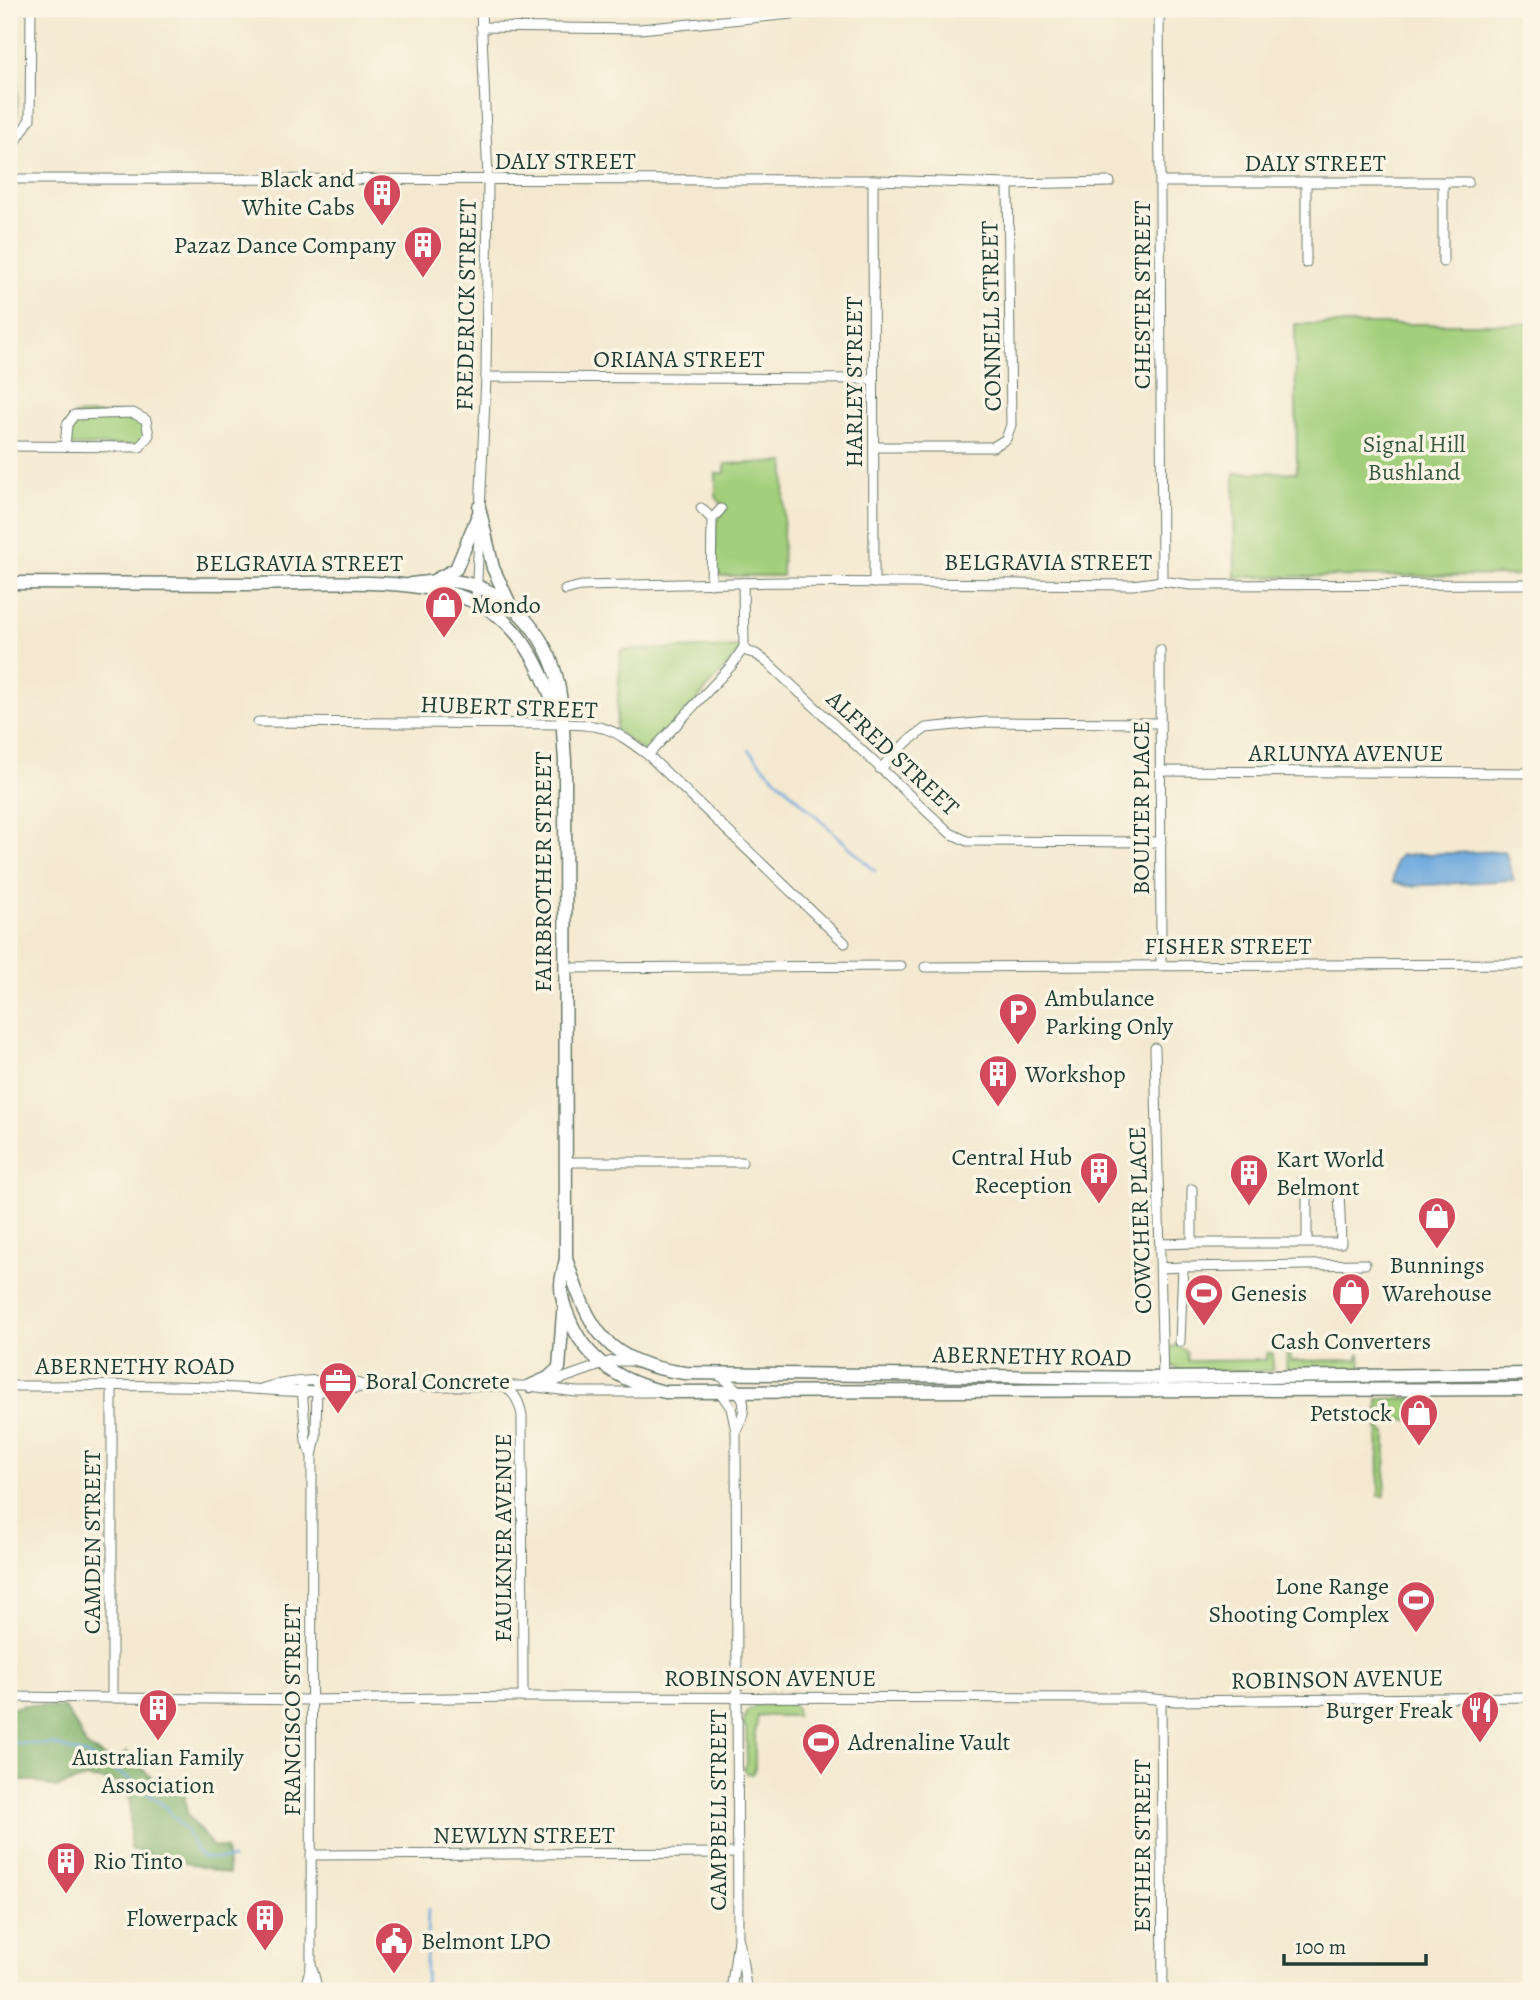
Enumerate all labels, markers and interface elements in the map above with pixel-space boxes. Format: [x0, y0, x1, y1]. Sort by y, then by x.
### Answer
street label: DALY STREET [494, 145, 636, 177]
street label: DALY STREET [1244, 147, 1386, 179]
place label: Black and White Cabs [241, 163, 355, 223]
building icon: Black and White Cabs [361, 172, 403, 227]
street label: FREDERICK STREET [448, 199, 484, 411]
street label: CHESTER STREET [1126, 201, 1158, 389]
street label: CONNELL STREET [973, 220, 1009, 412]
building icon: Pazaz Dance Company [402, 224, 444, 279]
place label: Pazaz Dance Company [174, 229, 396, 261]
street label: HARLEY STREET [838, 296, 870, 468]
street label: ORIANA STREET [593, 343, 765, 375]
park label: Signal Hill Bushland [1363, 428, 1465, 488]
street label: BELGRAVIA STREET [944, 546, 1152, 578]
street label: BELGRAVIA STREET [195, 547, 403, 579]
shop icon: Mondo [423, 584, 465, 639]
place label: Mondo [471, 589, 541, 621]
street label: ALFRED STREET [819, 682, 966, 823]
street label: HUBERT STREET [420, 688, 598, 726]
street label: BOULTER PLACE [1125, 721, 1157, 895]
street label: ARLUNYA AVENUE [1248, 737, 1443, 769]
street label: FAIRBROTHER STREET [527, 751, 559, 993]
street label: FISHER STREET [1144, 930, 1312, 962]
place label: Ambulance Parking Only [1044, 982, 1173, 1042]
parking icon: Ambulance Parking Only [997, 991, 1039, 1046]
building icon: Workshop [977, 1053, 1019, 1108]
place label: Workshop [1024, 1058, 1126, 1090]
street label: COWCHER PLACE [1121, 1126, 1159, 1314]
place label: Central Hub Reception [952, 1141, 1072, 1201]
place label: Kart World Belmont [1276, 1143, 1384, 1203]
building icon: Central Hub Reception [1078, 1150, 1120, 1205]
building icon: Kart World Belmont [1228, 1152, 1270, 1207]
shop icon: Bunnings Warehouse [1416, 1195, 1458, 1250]
place label: Bunnings Warehouse [1381, 1249, 1492, 1309]
shop icon: Cash Converters [1330, 1271, 1372, 1326]
sports icon: Genesis [1183, 1272, 1225, 1327]
place label: Genesis [1231, 1277, 1307, 1309]
place label: Cash Converters [1271, 1325, 1431, 1357]
street label: ABERNETHY ROAD [931, 1338, 1132, 1374]
street label: ABERNETHY ROAD [34, 1350, 235, 1382]
office icon: Boral Concrete [317, 1360, 359, 1415]
place label: Boral Concrete [365, 1365, 510, 1397]
shop icon: Petstock [1398, 1392, 1440, 1447]
place label: Petstock [1310, 1397, 1392, 1429]
street label: FAULKNER AVENUE [487, 1433, 519, 1643]
street label: CAMDEN STREET [76, 1450, 108, 1634]
place label: Lone Range Shooting Complex [1209, 1570, 1390, 1630]
sports icon: Lone Range Shooting Complex [1395, 1579, 1437, 1634]
street label: FRANCISCO STREET [276, 1604, 308, 1816]
street label: ROBINSON AVENUE [1231, 1661, 1443, 1697]
street label: ROBINSON AVENUE [664, 1662, 876, 1694]
building icon: Australian Family Association [137, 1687, 179, 1742]
restaurant icon: Burger Freak [1459, 1689, 1501, 1744]
place label: Burger Freak [1325, 1694, 1453, 1726]
street label: CAMPBELL STREET [702, 1709, 734, 1911]
sports icon: Adrenaline Vault [800, 1721, 842, 1776]
place label: Adrenaline Vault [847, 1726, 1011, 1758]
place label: Australian Family Association [71, 1741, 244, 1801]
street label: ESTHER STREET [1126, 1759, 1158, 1933]
street label: NEWLYN STREET [433, 1819, 615, 1851]
building icon: Rio Tinto [45, 1840, 87, 1895]
place label: Rio Tinto [93, 1845, 183, 1877]
building icon: Flowerpack [244, 1897, 286, 1952]
place label: Flowerpack [126, 1902, 238, 1934]
public building icon: Belmont LPO [373, 1920, 415, 1975]
scale bar [1284, 1923, 1426, 1967]
place label: Belmont LPO [421, 1925, 551, 1957]
text: 100 m [1295, 1933, 1346, 1961]

